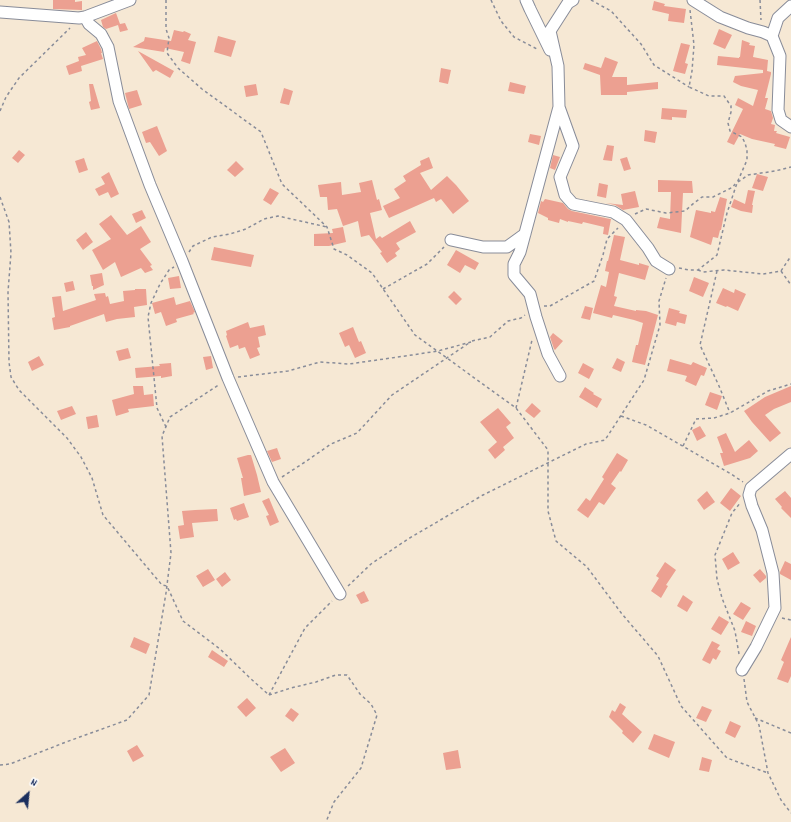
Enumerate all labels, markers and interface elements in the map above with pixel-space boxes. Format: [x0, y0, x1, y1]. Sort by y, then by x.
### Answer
north arrow [8, 774, 48, 814]
text: N [27, 775, 40, 792]

